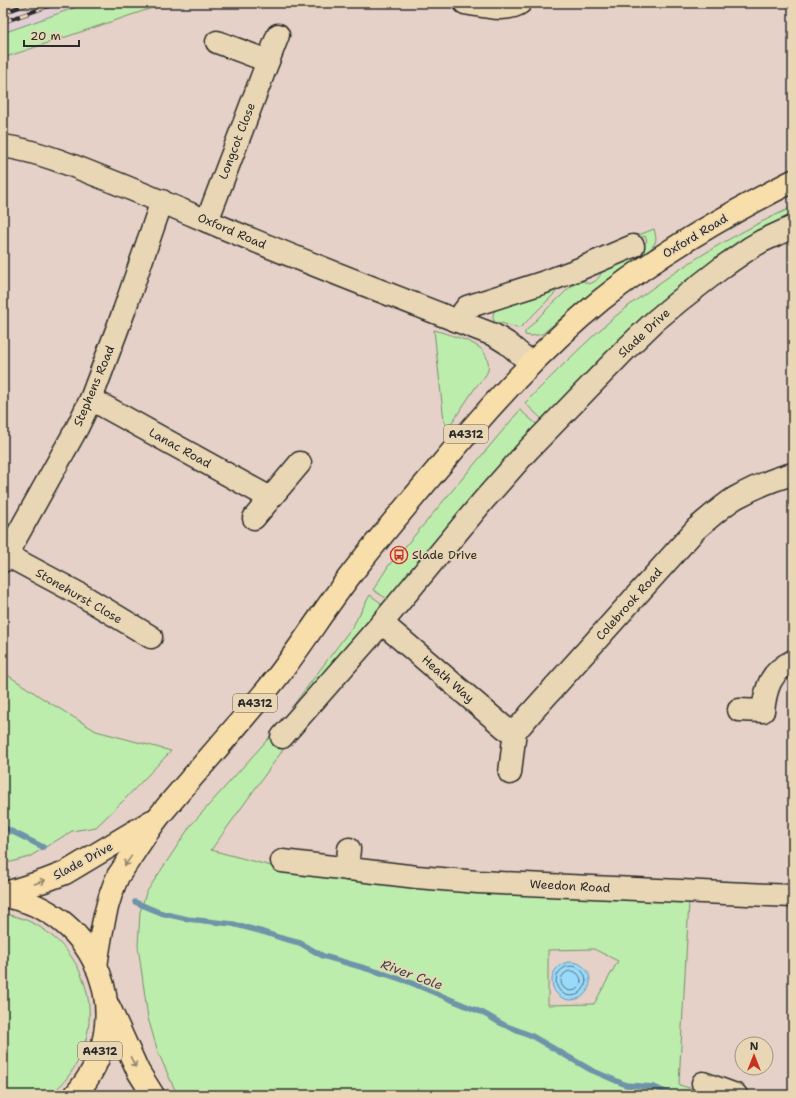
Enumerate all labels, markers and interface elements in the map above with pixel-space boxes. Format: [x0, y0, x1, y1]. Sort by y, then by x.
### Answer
scale bar [24, 22, 79, 48]
text: 20 m [30, 28, 61, 44]
street label: Longcot Close [215, 100, 259, 182]
street label: Oxford Road [195, 209, 269, 253]
street label: Oxford Road [660, 210, 731, 262]
street label: Slade Drive [615, 305, 674, 361]
street label: Stephens Road [70, 343, 118, 429]
street label: Lanac Road [146, 424, 214, 472]
road number: A4312 [444, 425, 488, 443]
bus stop icon: Slade Drive [389, 545, 409, 565]
place label: Slade Drive [412, 547, 478, 563]
street label: Colebrook Road [592, 564, 666, 644]
street label: Stonehurst Close [33, 565, 125, 627]
street label: Heath Way [418, 652, 478, 706]
road number: A4312 [233, 694, 277, 712]
street label: Slade Drive [50, 838, 116, 883]
one-way arrow [124, 855, 132, 866]
street label: Weedon Road [529, 876, 611, 896]
one-way arrow [34, 878, 46, 886]
water label: River Cole [379, 955, 445, 993]
north arrow [734, 1036, 774, 1076]
text: N [750, 1039, 759, 1054]
road number: A4312 [78, 1042, 122, 1060]
one-way arrow [130, 1055, 137, 1067]

